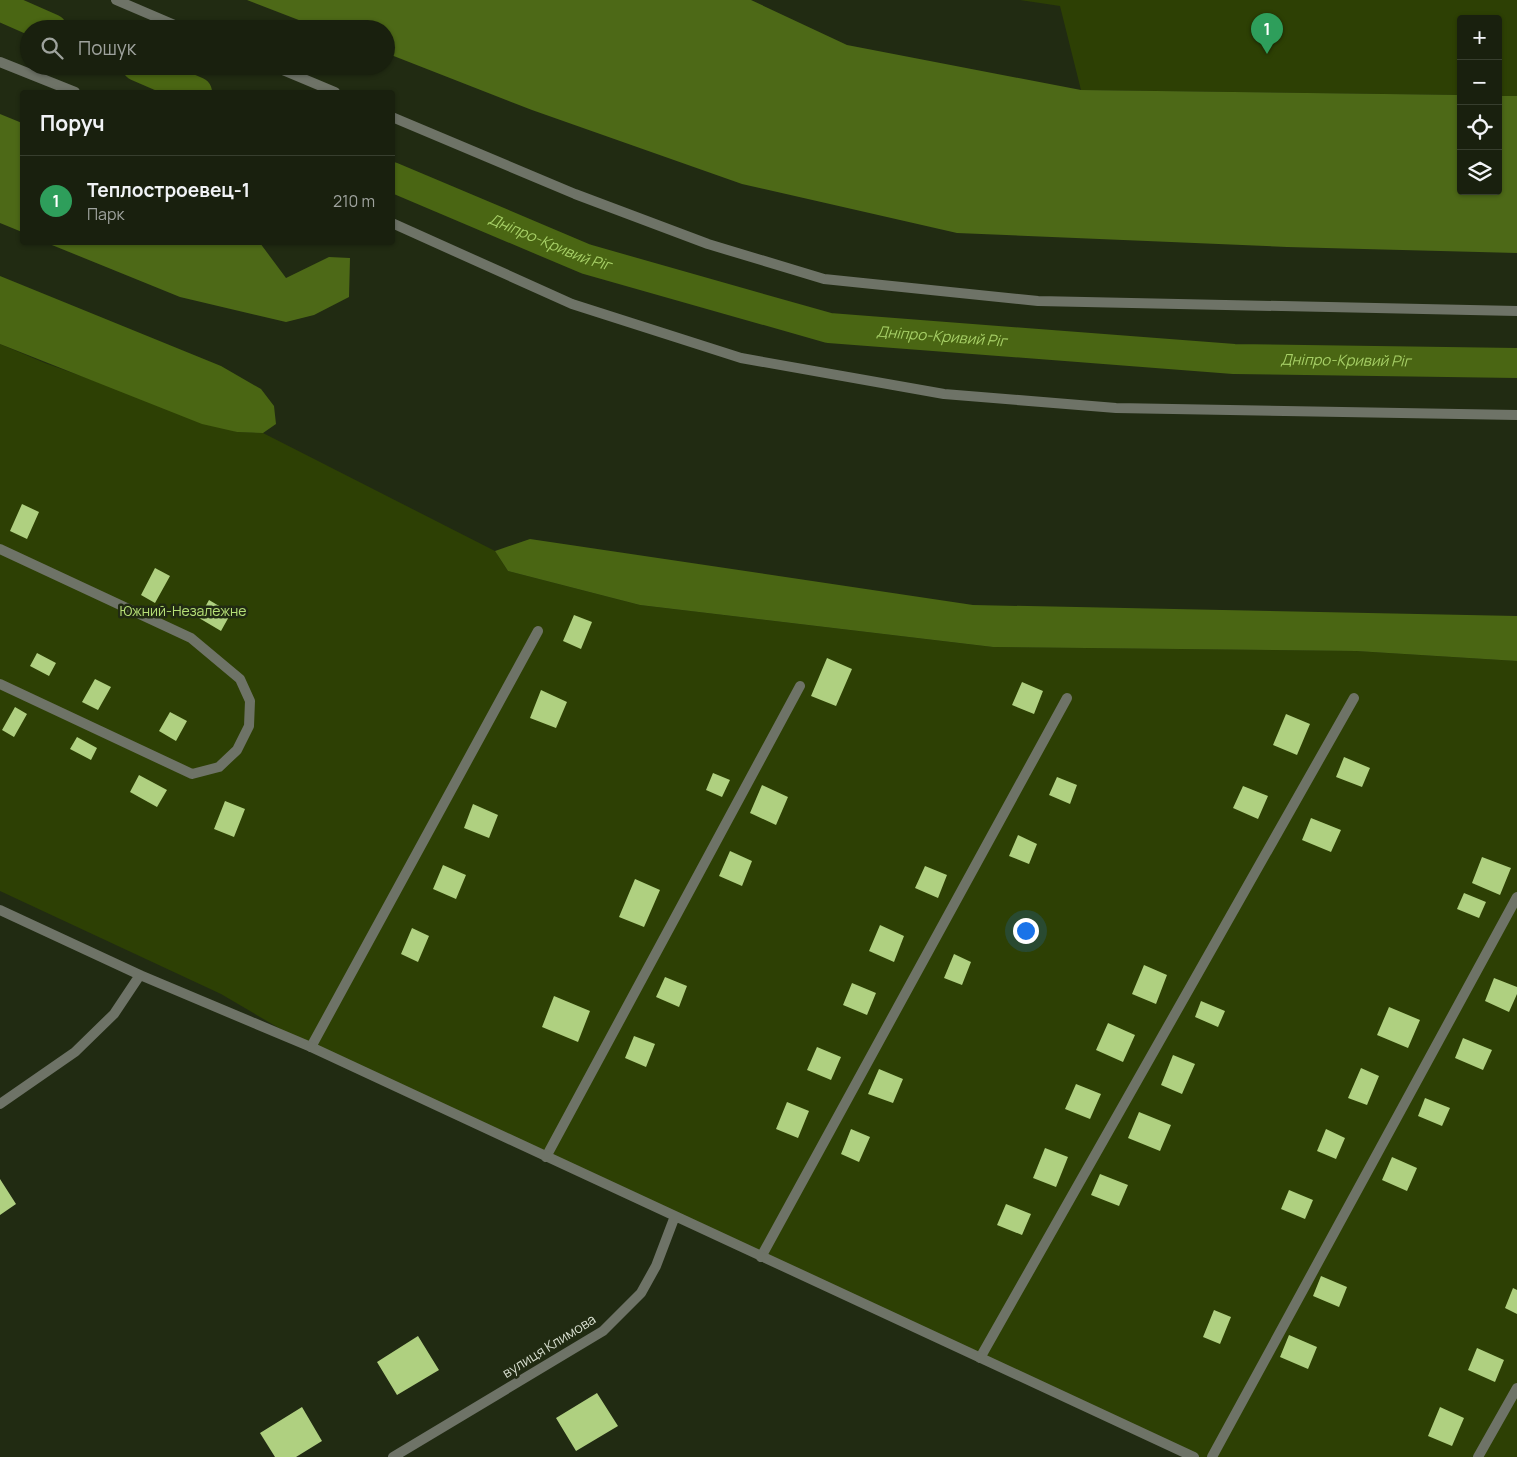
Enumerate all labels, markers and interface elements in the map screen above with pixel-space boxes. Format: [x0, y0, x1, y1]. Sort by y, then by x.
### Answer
pin: 1 [1251, 13, 1283, 54]
map controls [1457, 15, 1502, 195]
button: + [1457, 15, 1502, 60]
search box [20, 20, 395, 75]
icon: search [38, 34, 66, 62]
text: Пошук [78, 35, 136, 61]
button: − [1457, 60, 1502, 105]
button: locate [1457, 105, 1502, 150]
text: Поруч [40, 109, 105, 137]
button: layers [1457, 150, 1502, 195]
text: Теплостроевец-1 [87, 177, 250, 203]
text: 1 [52, 190, 60, 212]
text: 210 m [333, 190, 375, 212]
text: Парк [87, 203, 124, 225]
water label: Дніпро-Кривий Ріг [486, 208, 615, 276]
water label: Дніпро-Кривий Ріг [876, 321, 1009, 352]
water label: Дніпро-Кривий Ріг [1280, 349, 1413, 372]
park label: Южний-Незалежне [120, 601, 246, 620]
your location [1013, 918, 1039, 944]
street label: вулиця Климова [498, 1309, 599, 1382]

